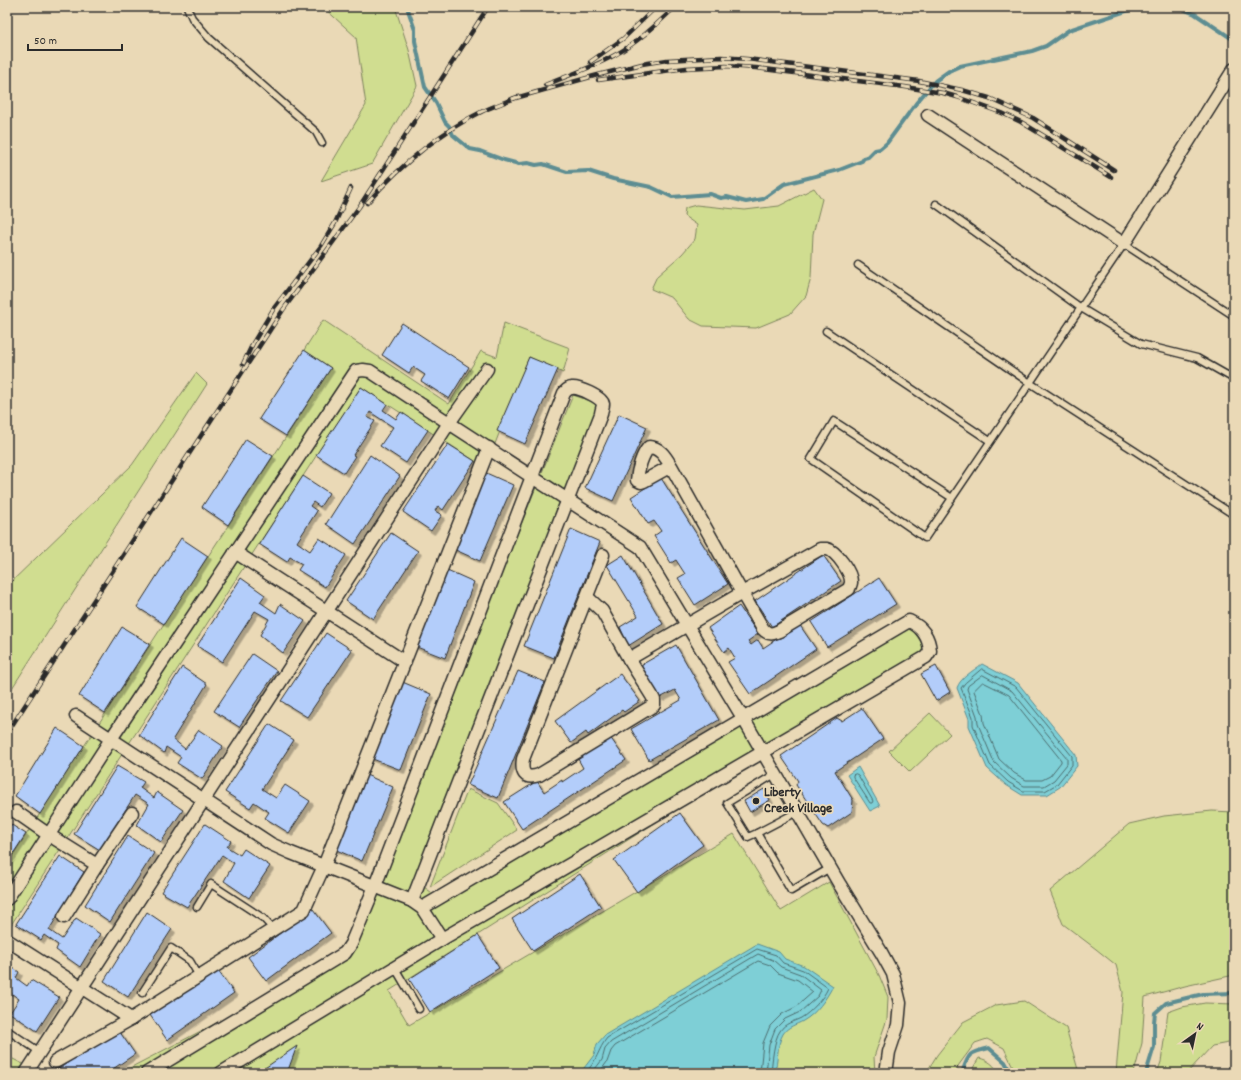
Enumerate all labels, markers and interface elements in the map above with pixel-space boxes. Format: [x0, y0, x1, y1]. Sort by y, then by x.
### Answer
scale bar [28, 26, 122, 52]
text: 50 m [34, 33, 57, 50]
place label: Liberty Creek Village [764, 783, 832, 819]
marker: Liberty Creek Village [751, 796, 761, 806]
north arrow [1175, 1014, 1215, 1054]
text: N [1193, 1019, 1206, 1036]

